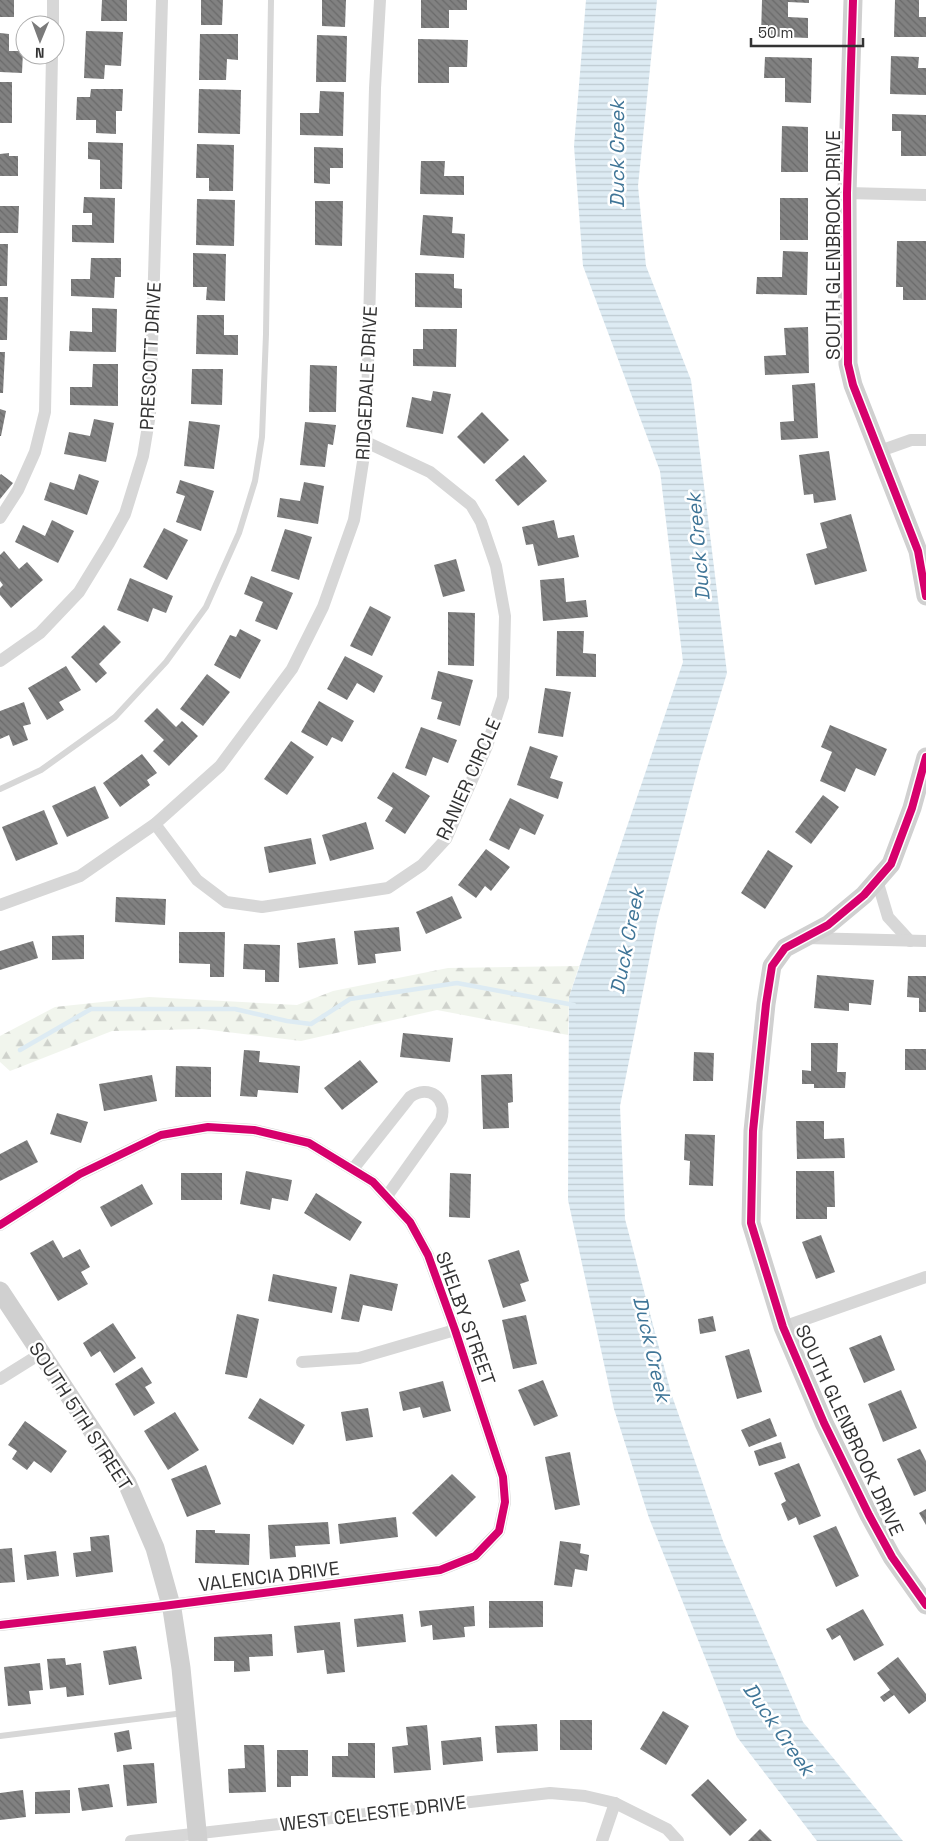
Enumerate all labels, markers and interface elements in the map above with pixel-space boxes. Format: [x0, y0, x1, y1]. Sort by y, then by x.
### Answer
north arrow [15, 15, 65, 65]
scale bar [751, 15, 864, 47]
text: 50 m [758, 23, 793, 42]
text: N [35, 44, 45, 62]
water label: Duck Creek [604, 98, 630, 208]
street label: SOUTH GLENBROOK DRIVE [821, 130, 846, 360]
street label: PRESCOTT DRIVE [134, 281, 167, 431]
street label: RIDGEDALE DRIVE [350, 305, 383, 461]
water label: Duck Creek [680, 490, 716, 602]
street label: RANIER CIRCLE [430, 714, 506, 844]
water label: Duck Creek [604, 883, 650, 996]
street label: SHELBY STREET [430, 1248, 501, 1388]
water label: Duck Creek [627, 1294, 677, 1407]
street label: SOUTH GLENBROOK DRIVE [790, 1321, 909, 1540]
street label: SOUTH 5TH STREET [23, 1337, 138, 1495]
street label: VALENCIA DRIVE [197, 1555, 341, 1598]
water label: Duck Creek [737, 1677, 822, 1782]
street label: WEST CELESTE DRIVE [279, 1790, 468, 1837]

